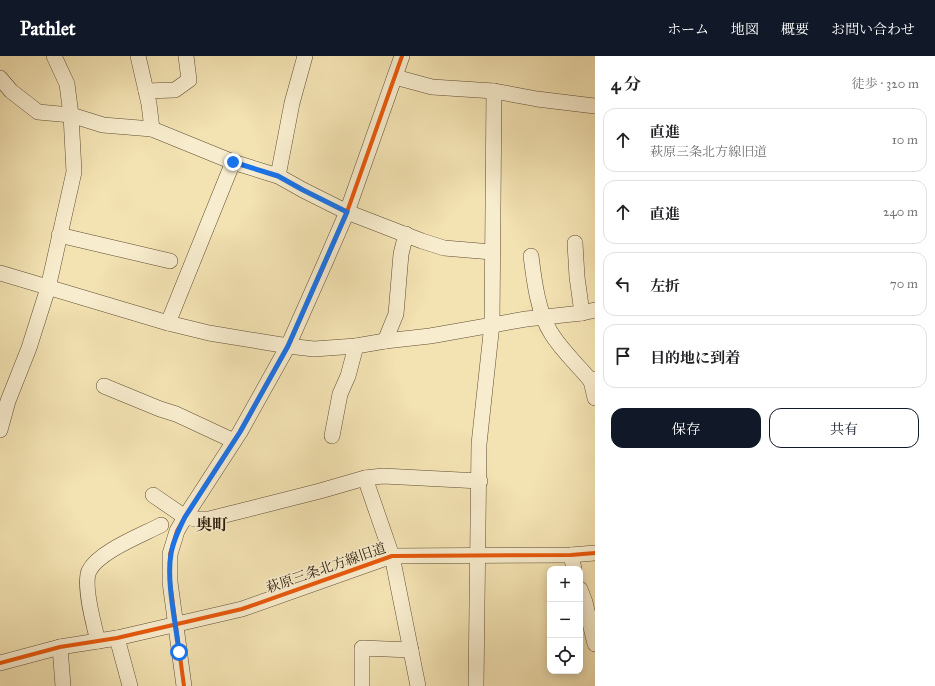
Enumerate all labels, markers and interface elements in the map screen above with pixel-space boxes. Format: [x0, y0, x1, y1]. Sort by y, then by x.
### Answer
text: Pathlet [20, 17, 76, 40]
text: ホーム [667, 21, 709, 38]
text: 地図 [731, 21, 759, 38]
text: 概要 [781, 21, 809, 38]
text: お問い合わせ [831, 21, 915, 38]
text: 4 分 [611, 74, 641, 95]
text: 徒歩 · 320 m [852, 76, 919, 92]
text: 直進 [650, 123, 680, 141]
icon: ahead [612, 129, 634, 151]
text: 10 m [892, 132, 918, 148]
text: 萩原三条北方線旧道 [650, 144, 767, 160]
route end [224, 153, 242, 171]
icon: ahead [612, 201, 634, 223]
text: 240 m [883, 204, 918, 220]
text: 直進 [650, 205, 680, 223]
icon: left [612, 273, 634, 295]
text: 70 m [890, 276, 918, 292]
text: 左折 [650, 277, 680, 295]
icon: arrive [612, 345, 634, 367]
text: 目的地に到着 [650, 349, 740, 367]
button: 保存 [611, 408, 761, 448]
button: 共有 [769, 408, 919, 448]
district label: 奥町 [196, 515, 228, 534]
street label: 萩原三条北方線旧道 [264, 539, 388, 597]
map controls [547, 566, 583, 674]
button: + [547, 566, 583, 602]
button: − [547, 602, 583, 638]
button: locate [547, 638, 583, 674]
route start [170, 643, 188, 661]

